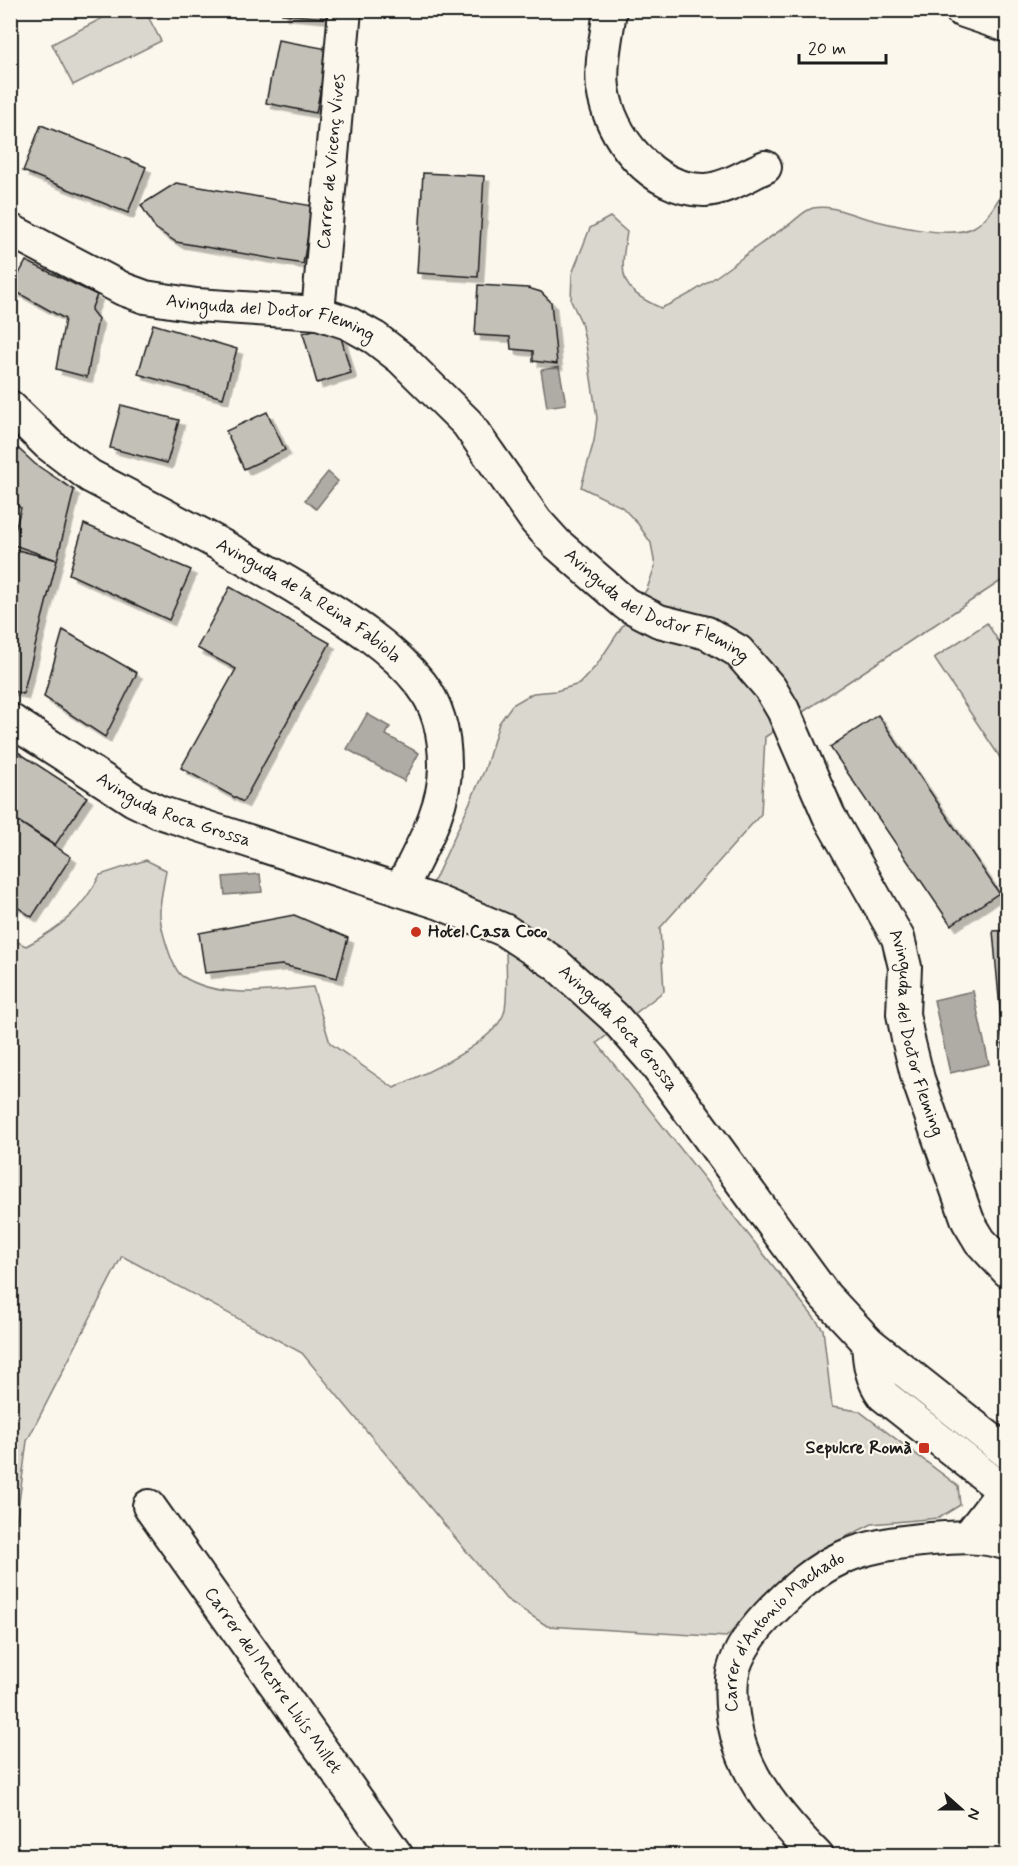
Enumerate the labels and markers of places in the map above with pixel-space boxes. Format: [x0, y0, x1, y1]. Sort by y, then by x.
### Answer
place label: Hotel Casa Coco [428, 920, 548, 944]
marker: Hotel Casa Coco [409, 925, 423, 939]
place label: Sepulcre Romà [806, 1436, 913, 1460]
marker: Sepulcre Romà [917, 1441, 931, 1455]

